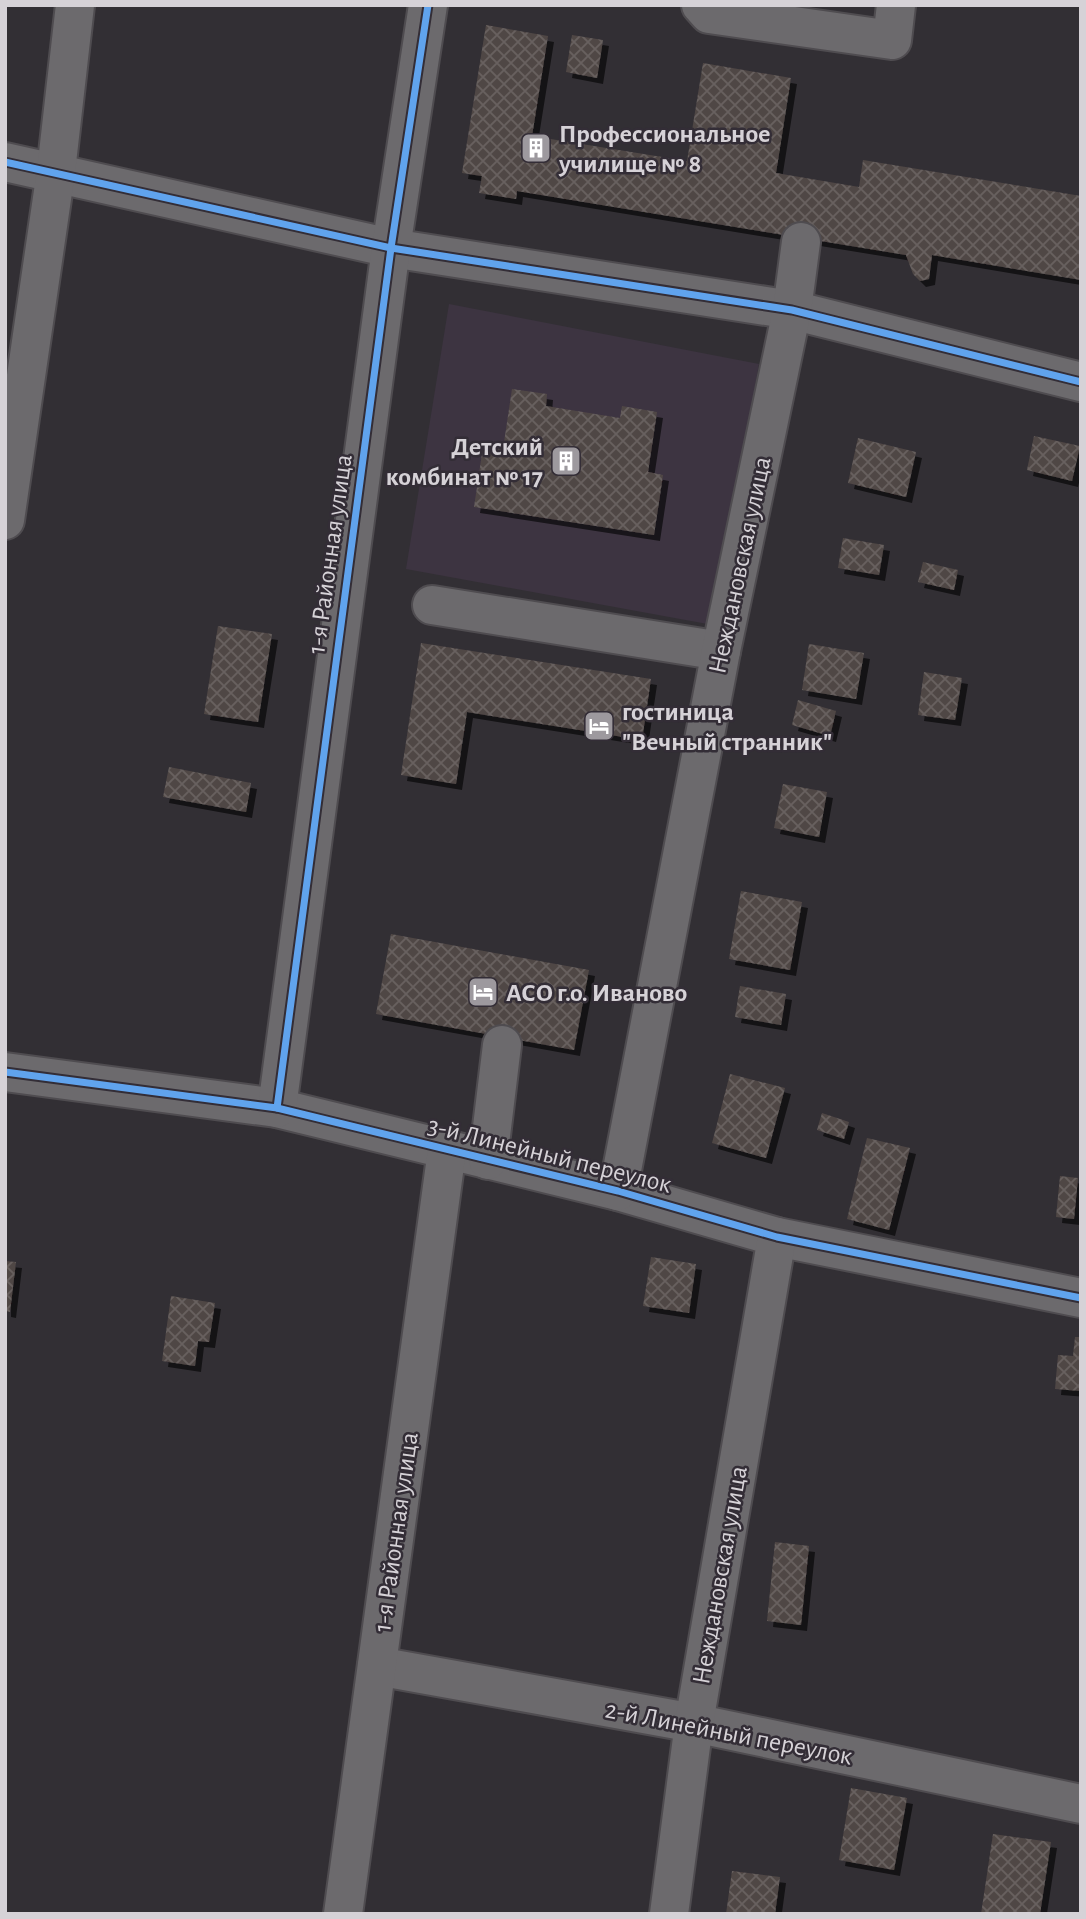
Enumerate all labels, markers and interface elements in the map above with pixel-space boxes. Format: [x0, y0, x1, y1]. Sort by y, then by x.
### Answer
place label: Профессиональное училище № 8 [558, 121, 770, 177]
building icon: Профессиональное училище № 8 [519, 131, 553, 165]
place label: Детский комбинат № 17 [386, 434, 543, 490]
building icon: Детский комбинат № 17 [549, 444, 583, 478]
street label: 1-я Районная улица [303, 452, 357, 656]
street label: Неждановская улица [704, 454, 776, 676]
place label: гостиница "Вечный странник" [622, 699, 832, 755]
hotel icon: гостиница "Вечный странник" [582, 709, 616, 743]
hotel icon: АСО г.о. Иваново [466, 975, 500, 1009]
place label: АСО г.о. Иваново [506, 980, 688, 1006]
street label: 3-й Линейный переулок [425, 1112, 674, 1198]
street label: 1-я Районная улица [369, 1430, 423, 1634]
street label: Неждановская улица [688, 1464, 752, 1686]
street label: 2-й Линейный переулок [603, 1696, 855, 1770]

